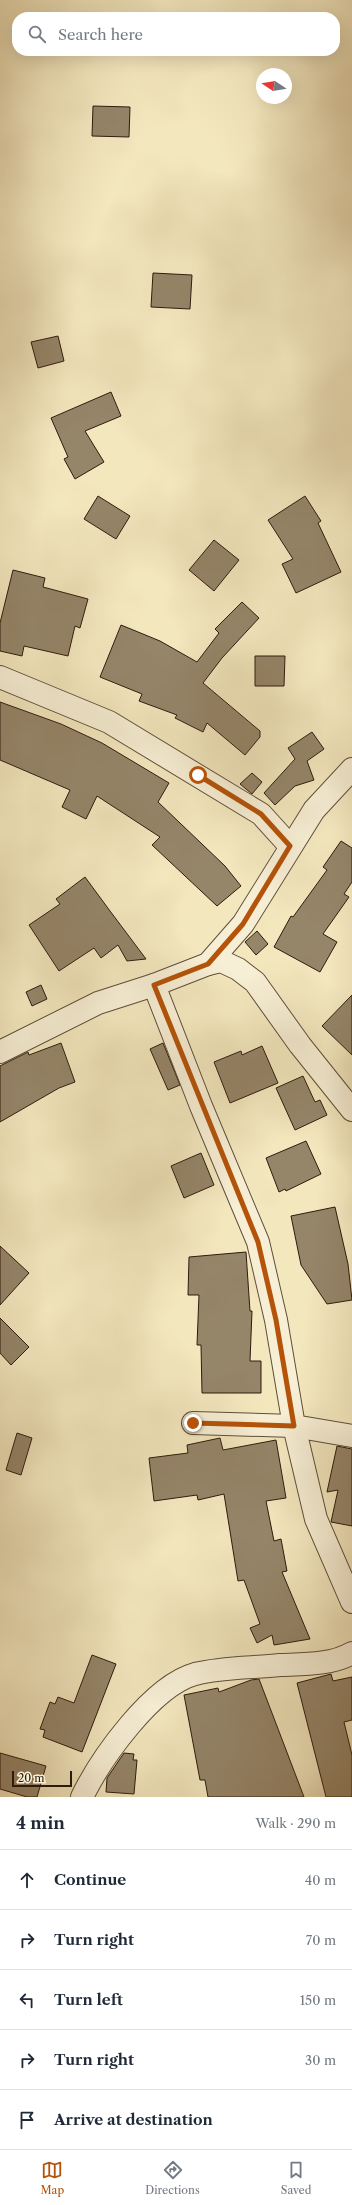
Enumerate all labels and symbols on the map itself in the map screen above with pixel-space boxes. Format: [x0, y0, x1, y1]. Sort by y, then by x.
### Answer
north arrow [256, 68, 292, 104]
route start [189, 766, 207, 784]
route end [184, 1414, 202, 1432]
scale bar [12, 1769, 72, 1788]

